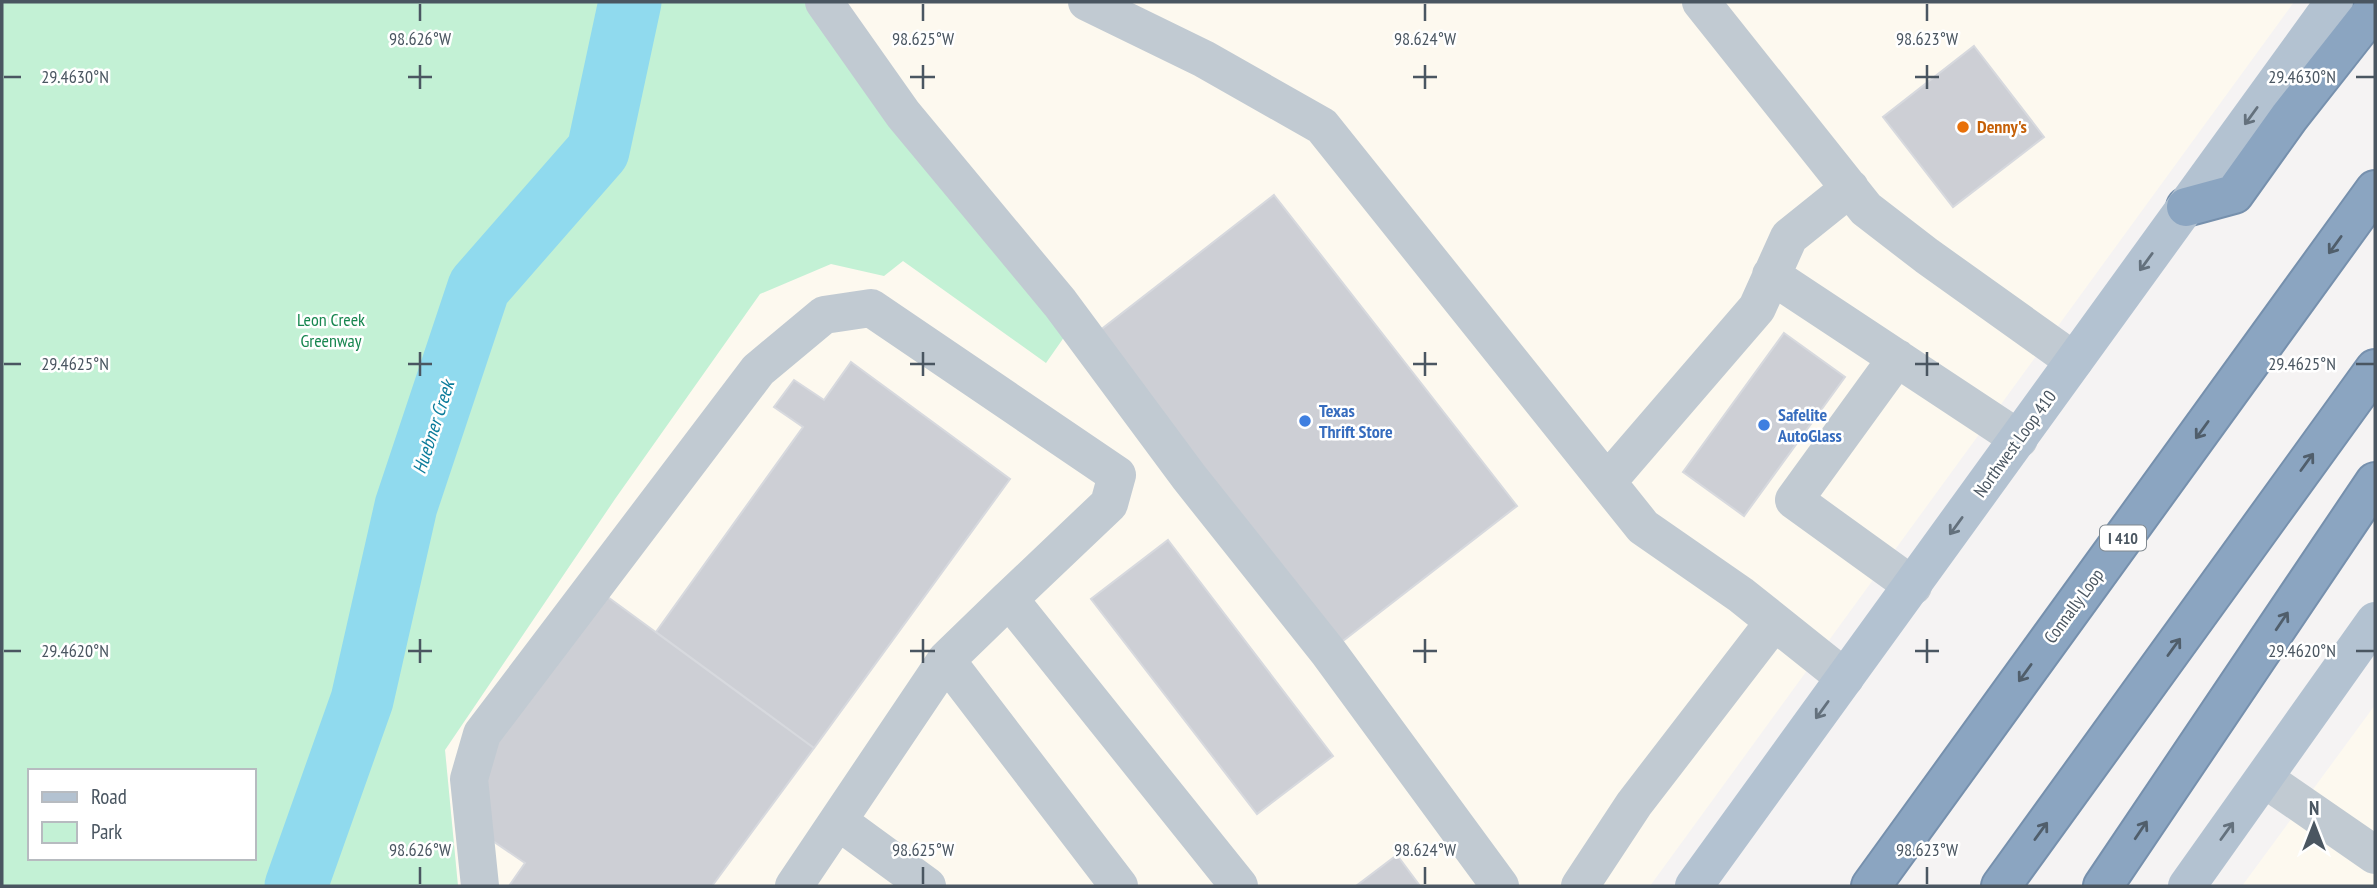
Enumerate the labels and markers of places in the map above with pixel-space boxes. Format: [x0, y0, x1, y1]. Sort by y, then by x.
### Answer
place label: Denny's [1977, 115, 2027, 138]
marker: Denny's [1955, 119, 1971, 135]
place label: Texas Thrift Store [1319, 399, 1393, 443]
place label: Safelite AutoGlass [1777, 403, 1842, 447]
marker: Texas Thrift Store [1297, 413, 1313, 429]
marker: Safelite AutoGlass [1756, 417, 1772, 433]

